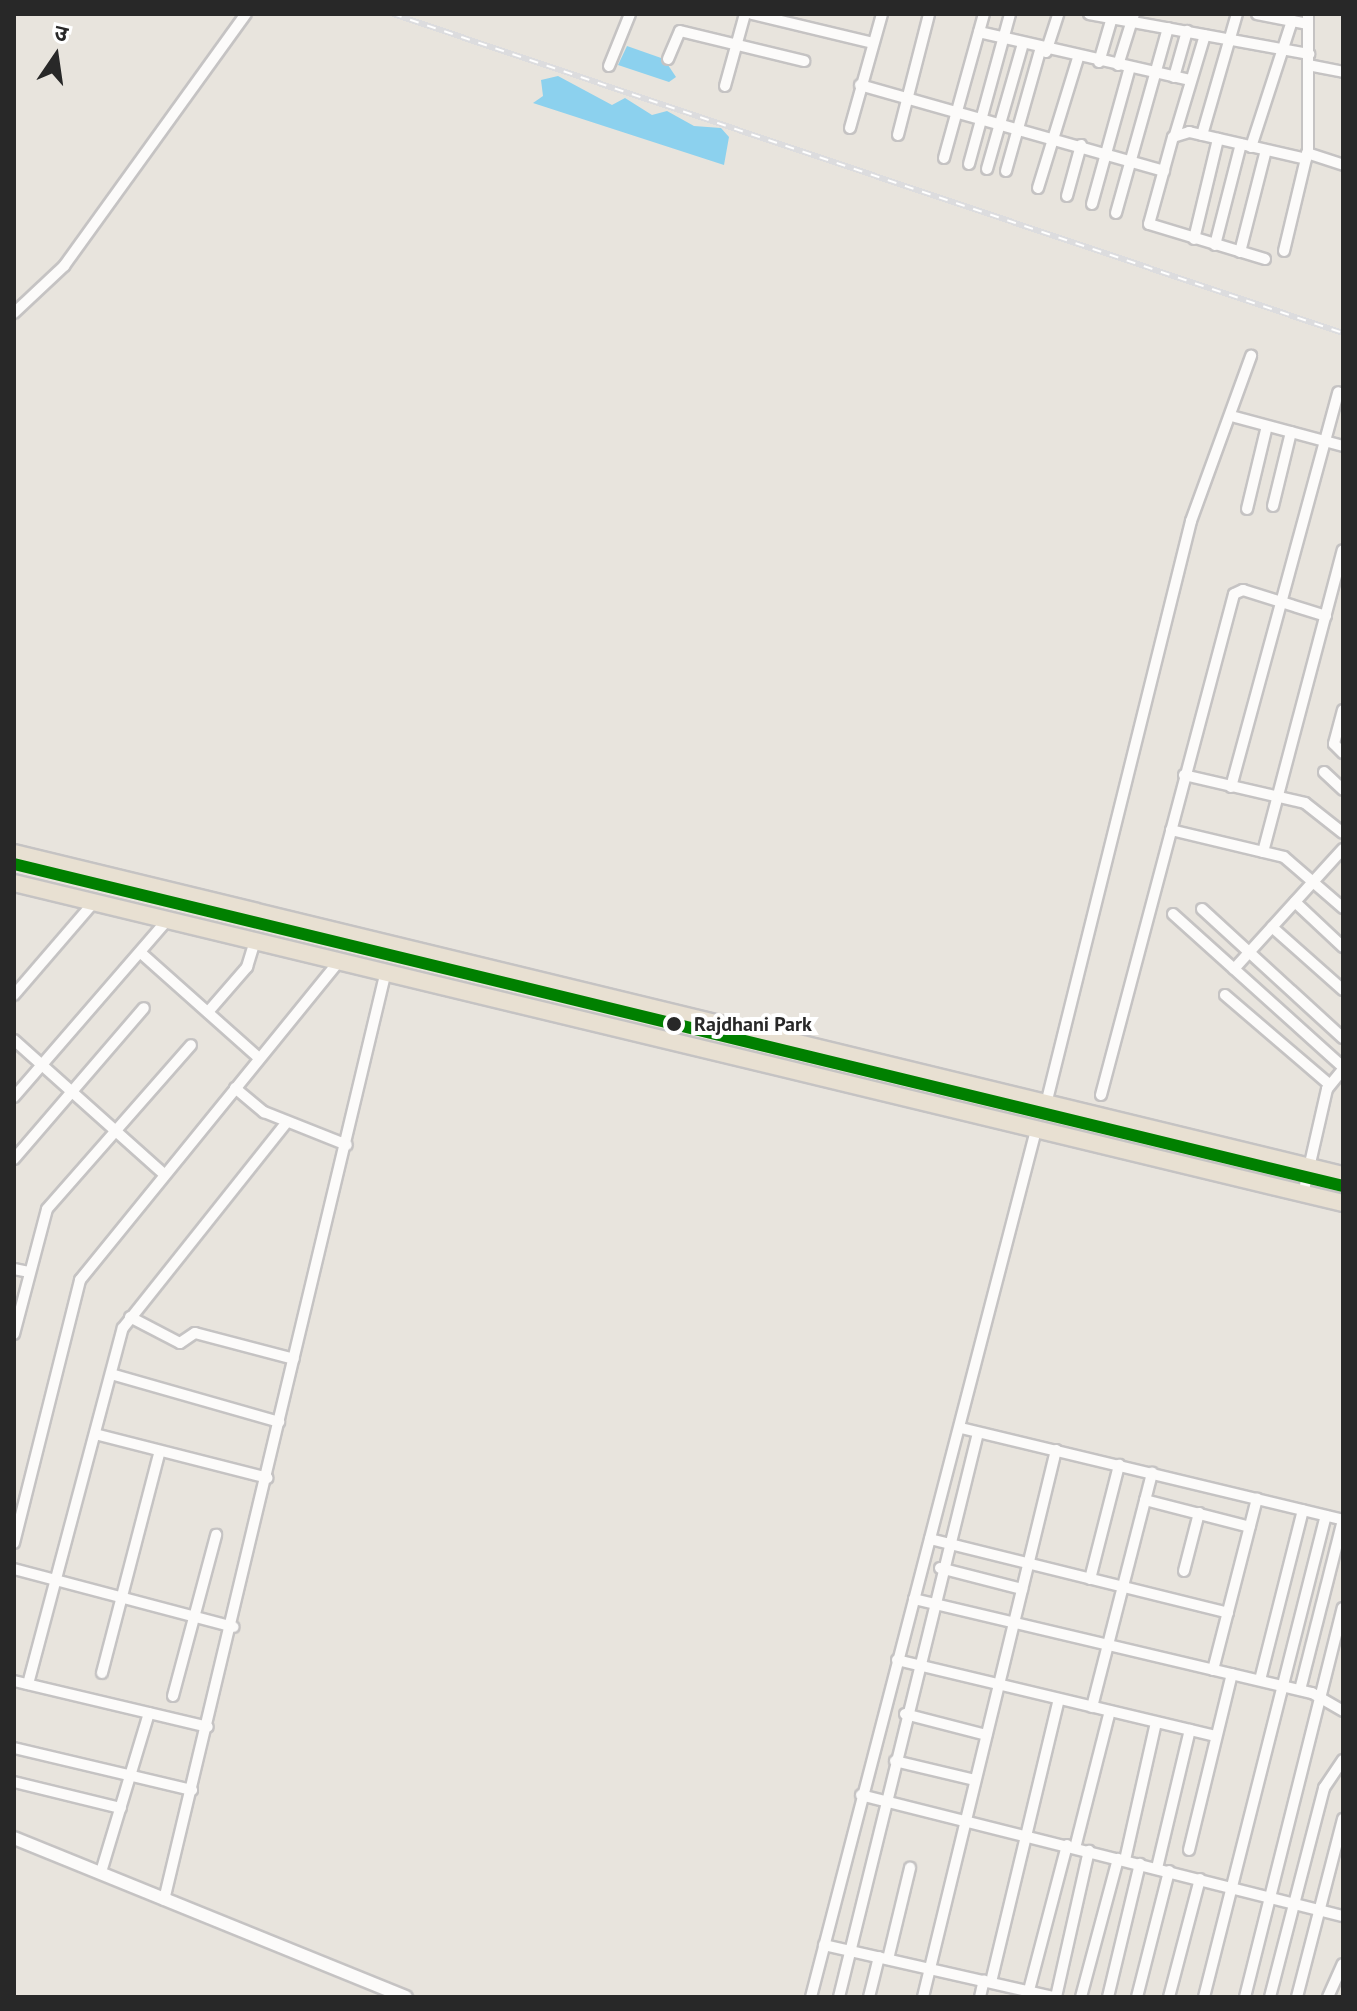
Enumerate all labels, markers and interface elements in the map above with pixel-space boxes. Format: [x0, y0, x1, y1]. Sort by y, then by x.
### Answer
north arrow [16, 16, 96, 96]
text: उ [52, 18, 71, 48]
marker: Rajdhani Park [661, 1011, 687, 1037]
place label: Rajdhani Park [694, 1012, 812, 1036]

